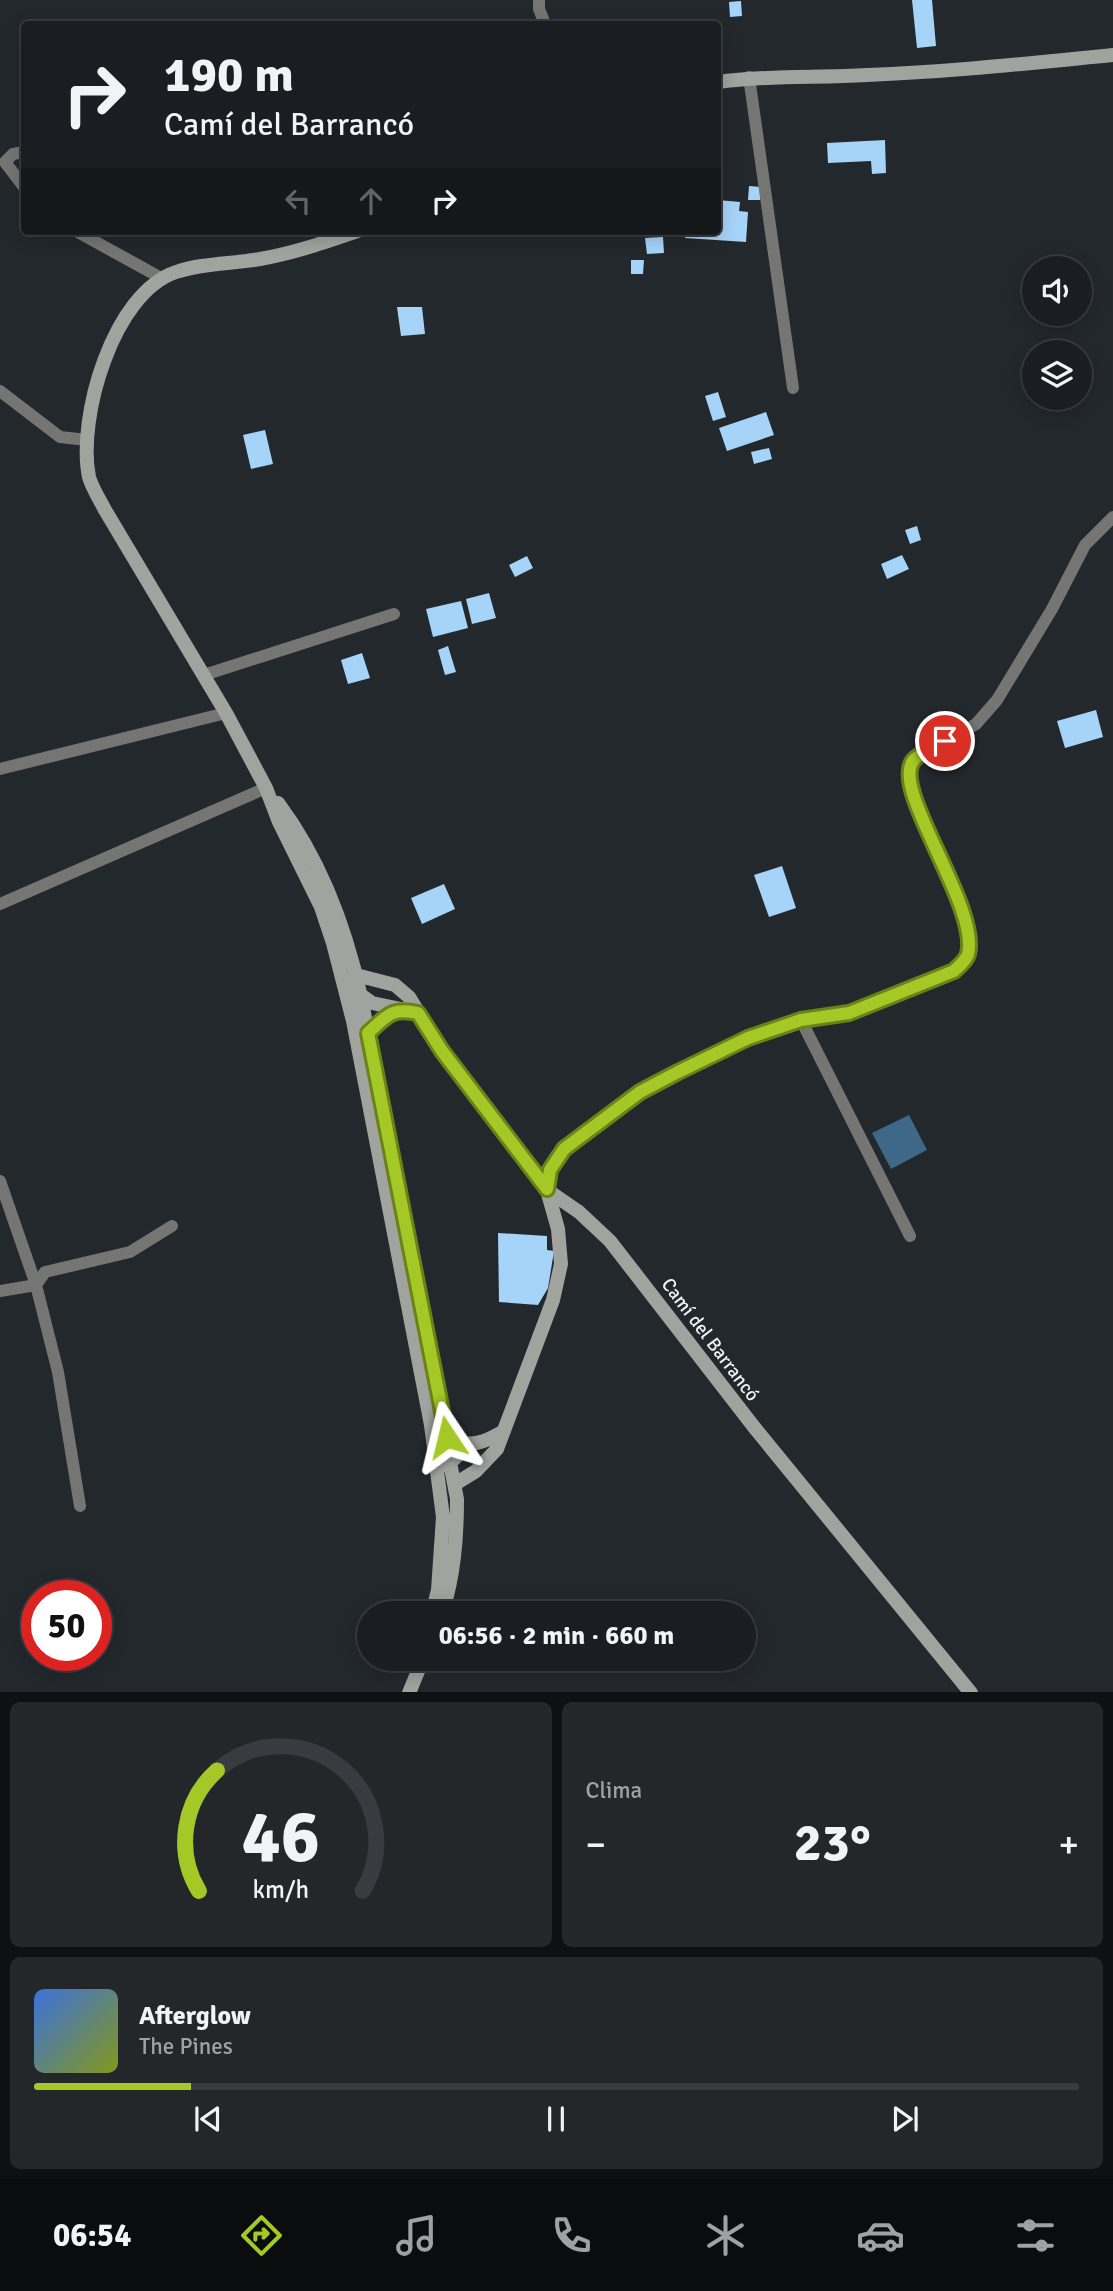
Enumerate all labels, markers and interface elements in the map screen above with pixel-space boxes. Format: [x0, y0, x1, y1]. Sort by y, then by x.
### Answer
text: 190 m [164, 45, 294, 105]
icon: right [49, 49, 140, 140]
text: Camí del Barrancó [164, 105, 414, 144]
icon: left [279, 182, 317, 220]
icon: ahead [352, 182, 390, 220]
icon: right [425, 182, 463, 220]
map controls [1022, 256, 1092, 410]
button: sound [1022, 256, 1092, 326]
button: layers [1022, 340, 1092, 410]
pin [915, 711, 975, 771]
icon: arrive [926, 722, 964, 760]
street label: Camí del Barrancó [656, 1273, 765, 1406]
position arrow [410, 1400, 484, 1474]
speed limit sign: 50 [21, 1580, 112, 1671]
text: 06:56 · 2 min · 660 m [439, 1620, 674, 1652]
text: Clima [586, 1776, 642, 1805]
text: 46 [241, 1793, 320, 1882]
text: 23° [794, 1811, 871, 1875]
text: − [586, 1821, 606, 1868]
text: + [1058, 1821, 1079, 1868]
text: km/h [252, 1873, 309, 1904]
text: Afterglow [139, 2000, 251, 2032]
text: The Pines [139, 2032, 233, 2061]
icon: previous [189, 2100, 227, 2138]
icon: pause [537, 2100, 575, 2138]
icon: next [886, 2100, 924, 2138]
icon: directions [237, 2211, 286, 2260]
icon: music [392, 2211, 441, 2260]
icon: phone [547, 2211, 596, 2260]
icon: climate [701, 2211, 750, 2260]
icon: car [856, 2211, 905, 2260]
icon: filters [1011, 2211, 1060, 2260]
text: 06:54 [53, 2216, 131, 2255]

